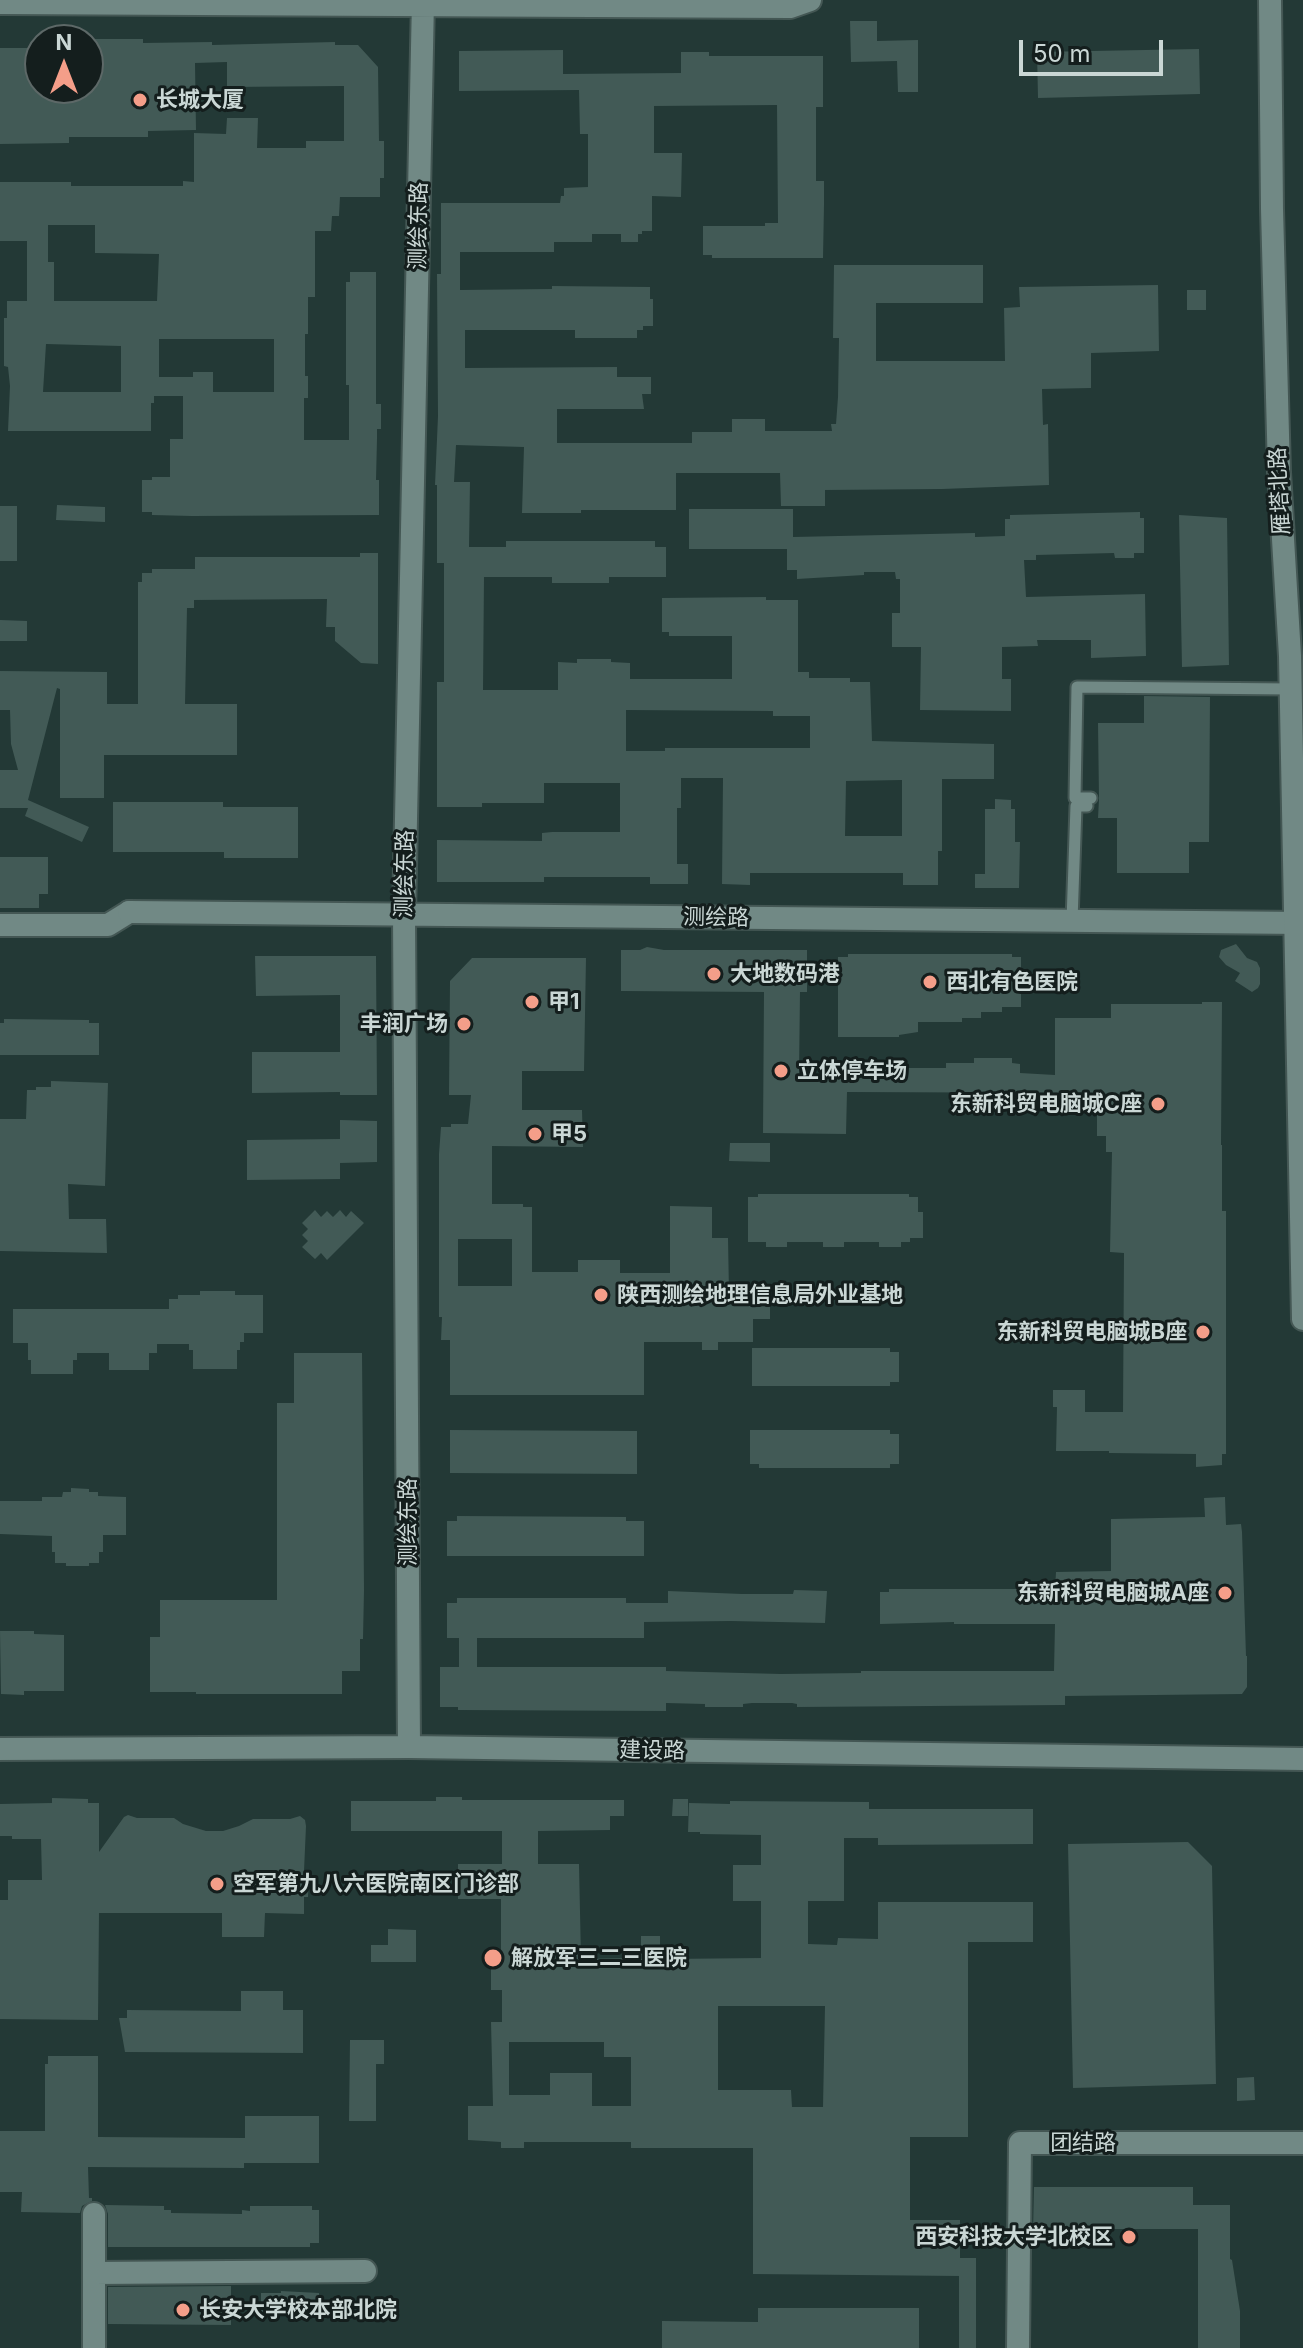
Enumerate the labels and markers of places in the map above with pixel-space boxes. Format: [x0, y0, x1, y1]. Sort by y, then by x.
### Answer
place label: 长城大厦 [156, 87, 244, 113]
marker: 长城大厦 [131, 91, 149, 109]
place label: 大地数码港 [730, 961, 840, 987]
marker: 大地数码港 [705, 965, 723, 983]
place label: 西北有色医院 [946, 969, 1078, 995]
marker: 西北有色医院 [921, 973, 939, 991]
place label: 甲1 [548, 989, 579, 1015]
marker: 甲1 [523, 993, 541, 1011]
place label: 丰润广场 [360, 1011, 448, 1037]
marker: 丰润广场 [455, 1015, 473, 1033]
place label: 立体停车场 [797, 1058, 907, 1084]
marker: 立体停车场 [772, 1062, 790, 1080]
place label: 东新科贸电脑城C座 [950, 1091, 1142, 1117]
marker: 东新科贸电脑城C座 [1149, 1095, 1167, 1113]
place label: 甲5 [551, 1121, 587, 1147]
marker: 甲5 [526, 1125, 544, 1143]
place label: 陕西测绘地理信息局外业基地 [617, 1282, 903, 1308]
marker: 陕西测绘地理信息局外业基地 [592, 1286, 610, 1304]
place label: 东新科贸电脑城B座 [996, 1319, 1187, 1345]
marker: 东新科贸电脑城B座 [1194, 1323, 1212, 1341]
place label: 东新科贸电脑城A座 [1017, 1580, 1209, 1606]
marker: 东新科贸电脑城A座 [1216, 1584, 1234, 1602]
place label: 空军第九八六医院南区门诊部 [233, 1871, 519, 1897]
marker: 空军第九八六医院南区门诊部 [208, 1875, 226, 1893]
place label: 解放军三二三医院 [511, 1945, 687, 1971]
marker: 解放军三二三医院 [482, 1947, 504, 1969]
place label: 西安科技大学北校区 [915, 2224, 1113, 2250]
marker: 西安科技大学北校区 [1120, 2228, 1138, 2246]
place label: 长安大学校本部北院 [199, 2297, 397, 2323]
marker: 长安大学校本部北院 [174, 2301, 192, 2319]

